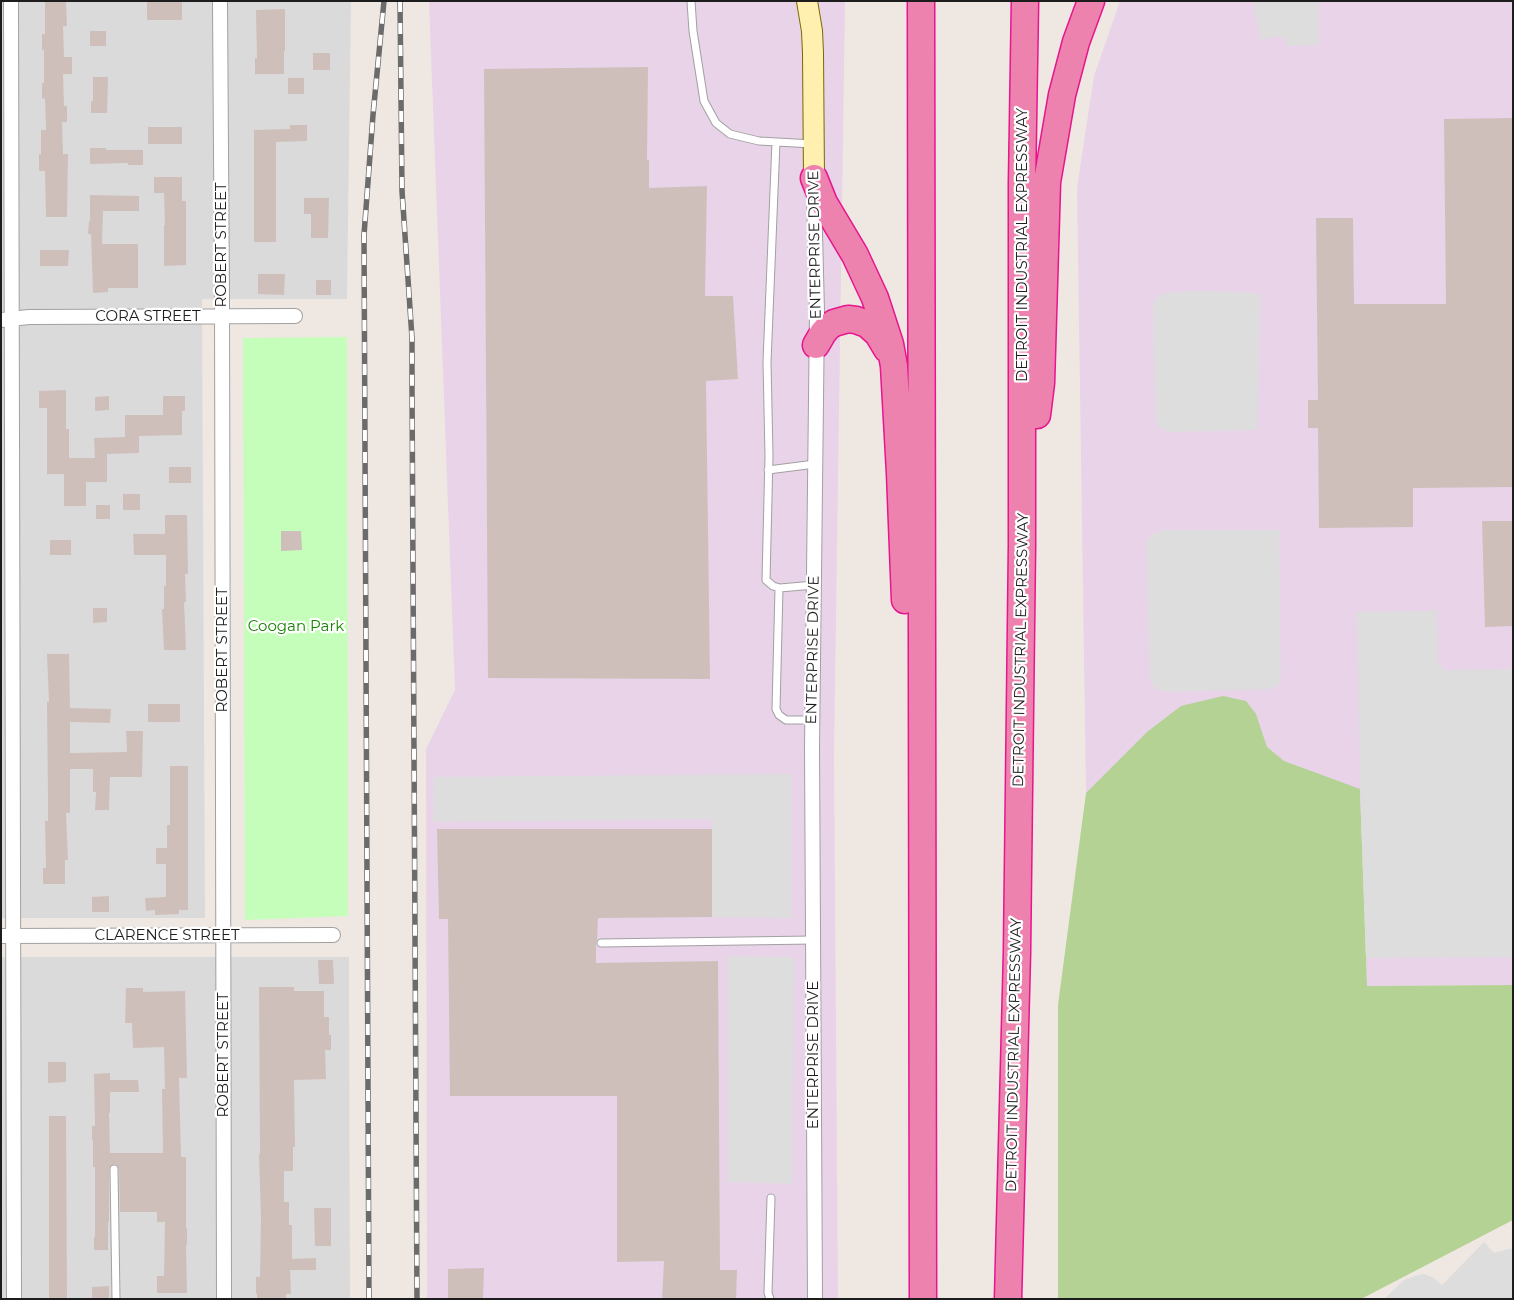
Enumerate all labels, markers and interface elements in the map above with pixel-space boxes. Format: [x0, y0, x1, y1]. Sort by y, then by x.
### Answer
street label: DETROIT INDUSTRIAL EXPRESSWAY [1014, 108, 1032, 382]
street label: ENTERPRISE DRIVE [805, 170, 825, 320]
street label: ROBERT STREET [213, 182, 231, 308]
street label: CORA STREET [95, 308, 201, 326]
street label: DETROIT INDUSTRIAL EXPRESSWAY [1010, 513, 1032, 787]
street label: ENTERPRISE DRIVE [803, 575, 823, 725]
street label: ROBERT STREET [214, 587, 232, 713]
park label: Coogan Park [248, 618, 344, 636]
street label: DETROIT INDUSTRIAL EXPRESSWAY [1003, 918, 1025, 1192]
street label: CLARENCE STREET [94, 927, 240, 945]
street label: ENTERPRISE DRIVE [805, 981, 823, 1129]
street label: ROBERT STREET [215, 992, 233, 1118]

